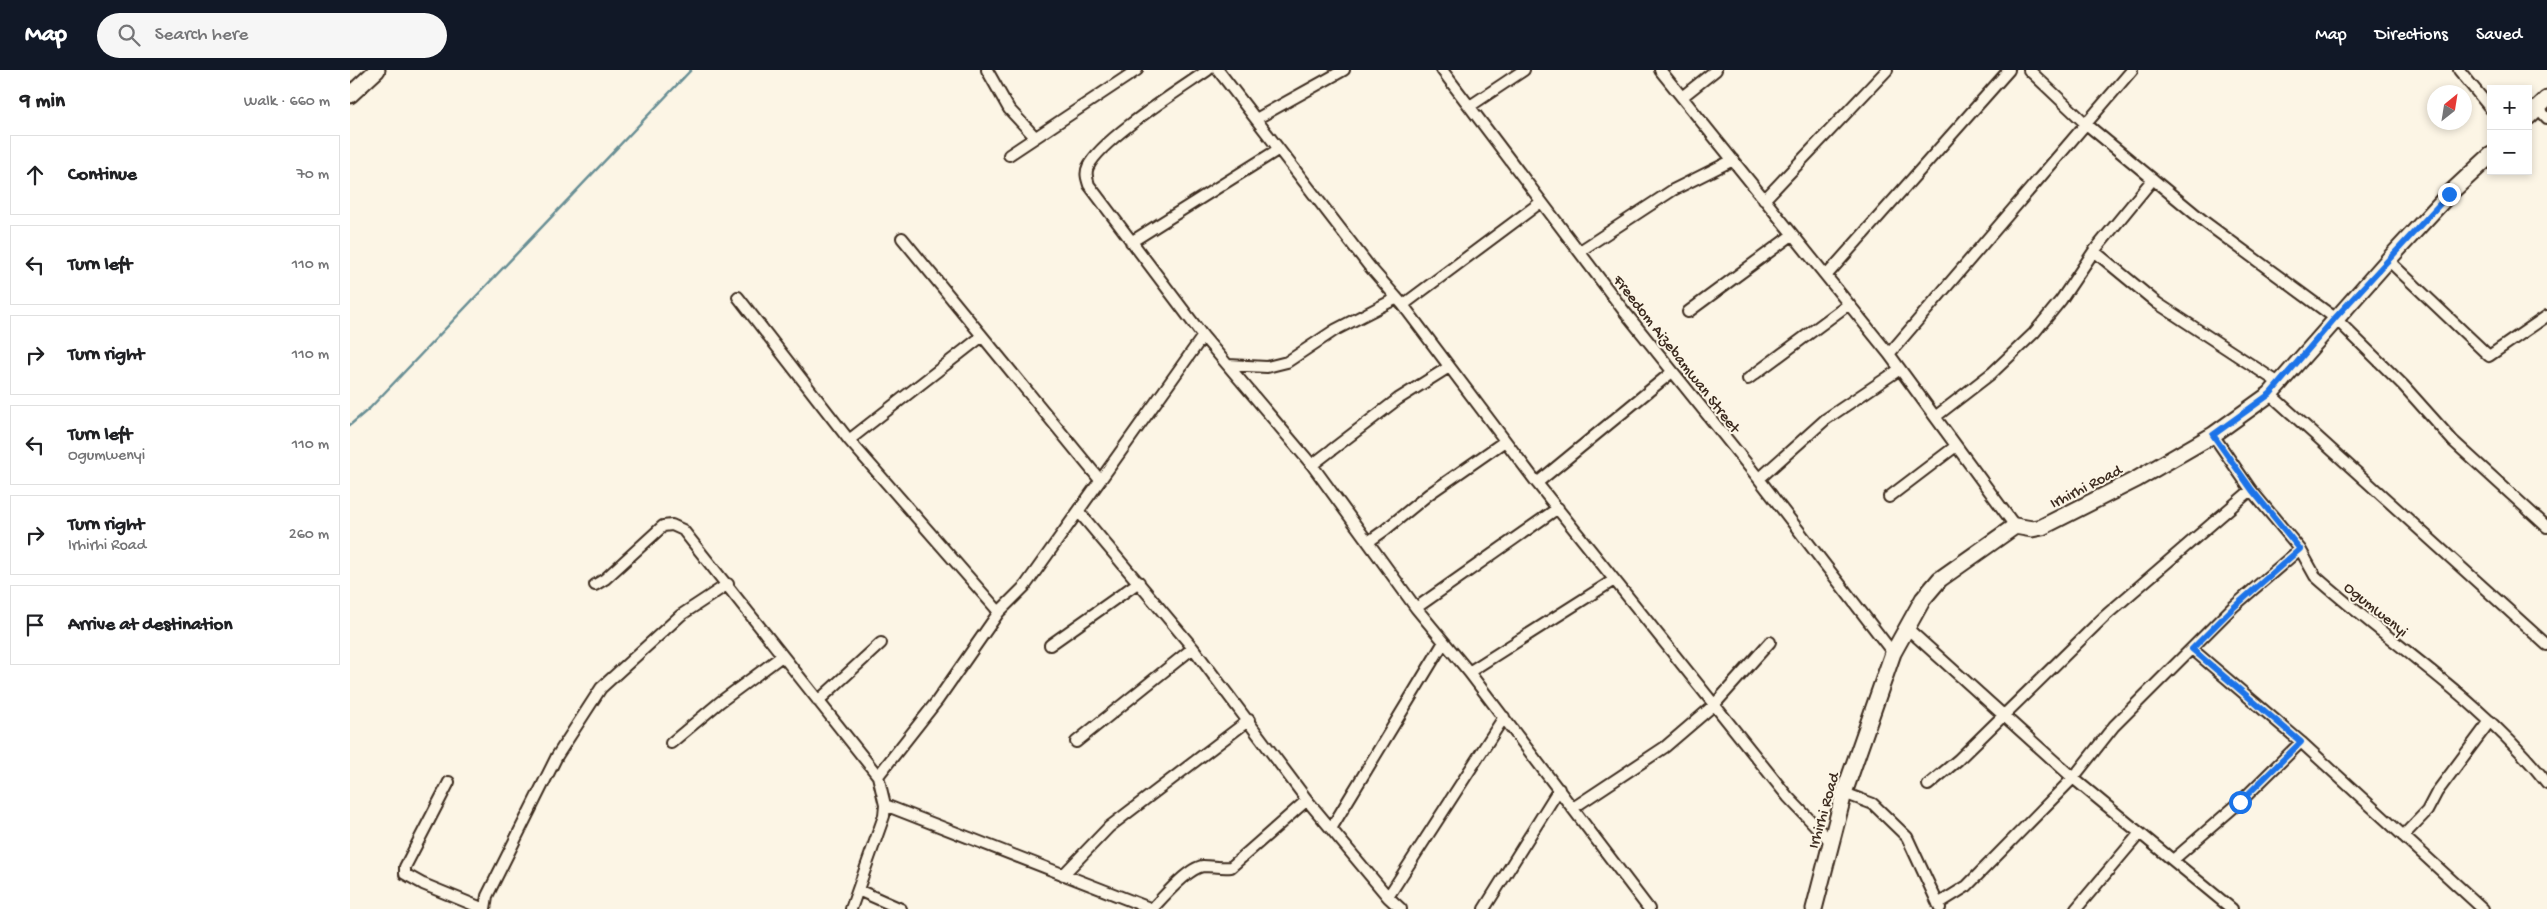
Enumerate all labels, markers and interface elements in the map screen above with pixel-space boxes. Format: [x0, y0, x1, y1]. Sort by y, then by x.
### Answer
search box [97, 13, 447, 58]
text: Map [25, 21, 67, 50]
icon: search [115, 21, 143, 49]
text: Search here [155, 24, 248, 47]
text: Map [2315, 25, 2347, 46]
text: Directions [2375, 25, 2448, 46]
text: Saved [2476, 25, 2522, 46]
north arrow [2427, 85, 2472, 130]
map controls [2487, 85, 2532, 175]
button: + [2487, 85, 2532, 130]
text: 9 min [20, 90, 65, 115]
text: Walk · 660 m [244, 93, 330, 112]
button: − [2487, 130, 2532, 175]
icon: ahead [21, 161, 49, 189]
text: Continue [68, 164, 137, 187]
text: 70 m [296, 166, 329, 185]
route end [2438, 183, 2461, 206]
icon: left [21, 251, 49, 279]
text: Turn left [68, 254, 132, 277]
text: 110 m [292, 256, 329, 275]
street label: Freedom Aizebamwan Street [1607, 272, 1744, 439]
icon: right [21, 341, 49, 369]
text: Turn right [68, 344, 144, 367]
text: 110 m [292, 346, 329, 365]
text: Turn left [68, 424, 132, 447]
icon: left [21, 431, 49, 459]
text: 110 m [292, 436, 329, 455]
text: Ogumwenyi [68, 447, 145, 466]
street label: Irhirhi Road [2048, 461, 2127, 514]
text: Turn right [68, 514, 144, 537]
icon: right [21, 521, 49, 549]
text: 260 m [289, 526, 329, 545]
text: Irhirhi Road [68, 537, 146, 556]
street label: Ogumwenyi [2339, 579, 2411, 642]
icon: arrive [21, 611, 49, 639]
text: Arrive at destination [68, 614, 232, 637]
street label: Irhirhi Road [1805, 769, 1846, 851]
route start [2229, 791, 2252, 814]

